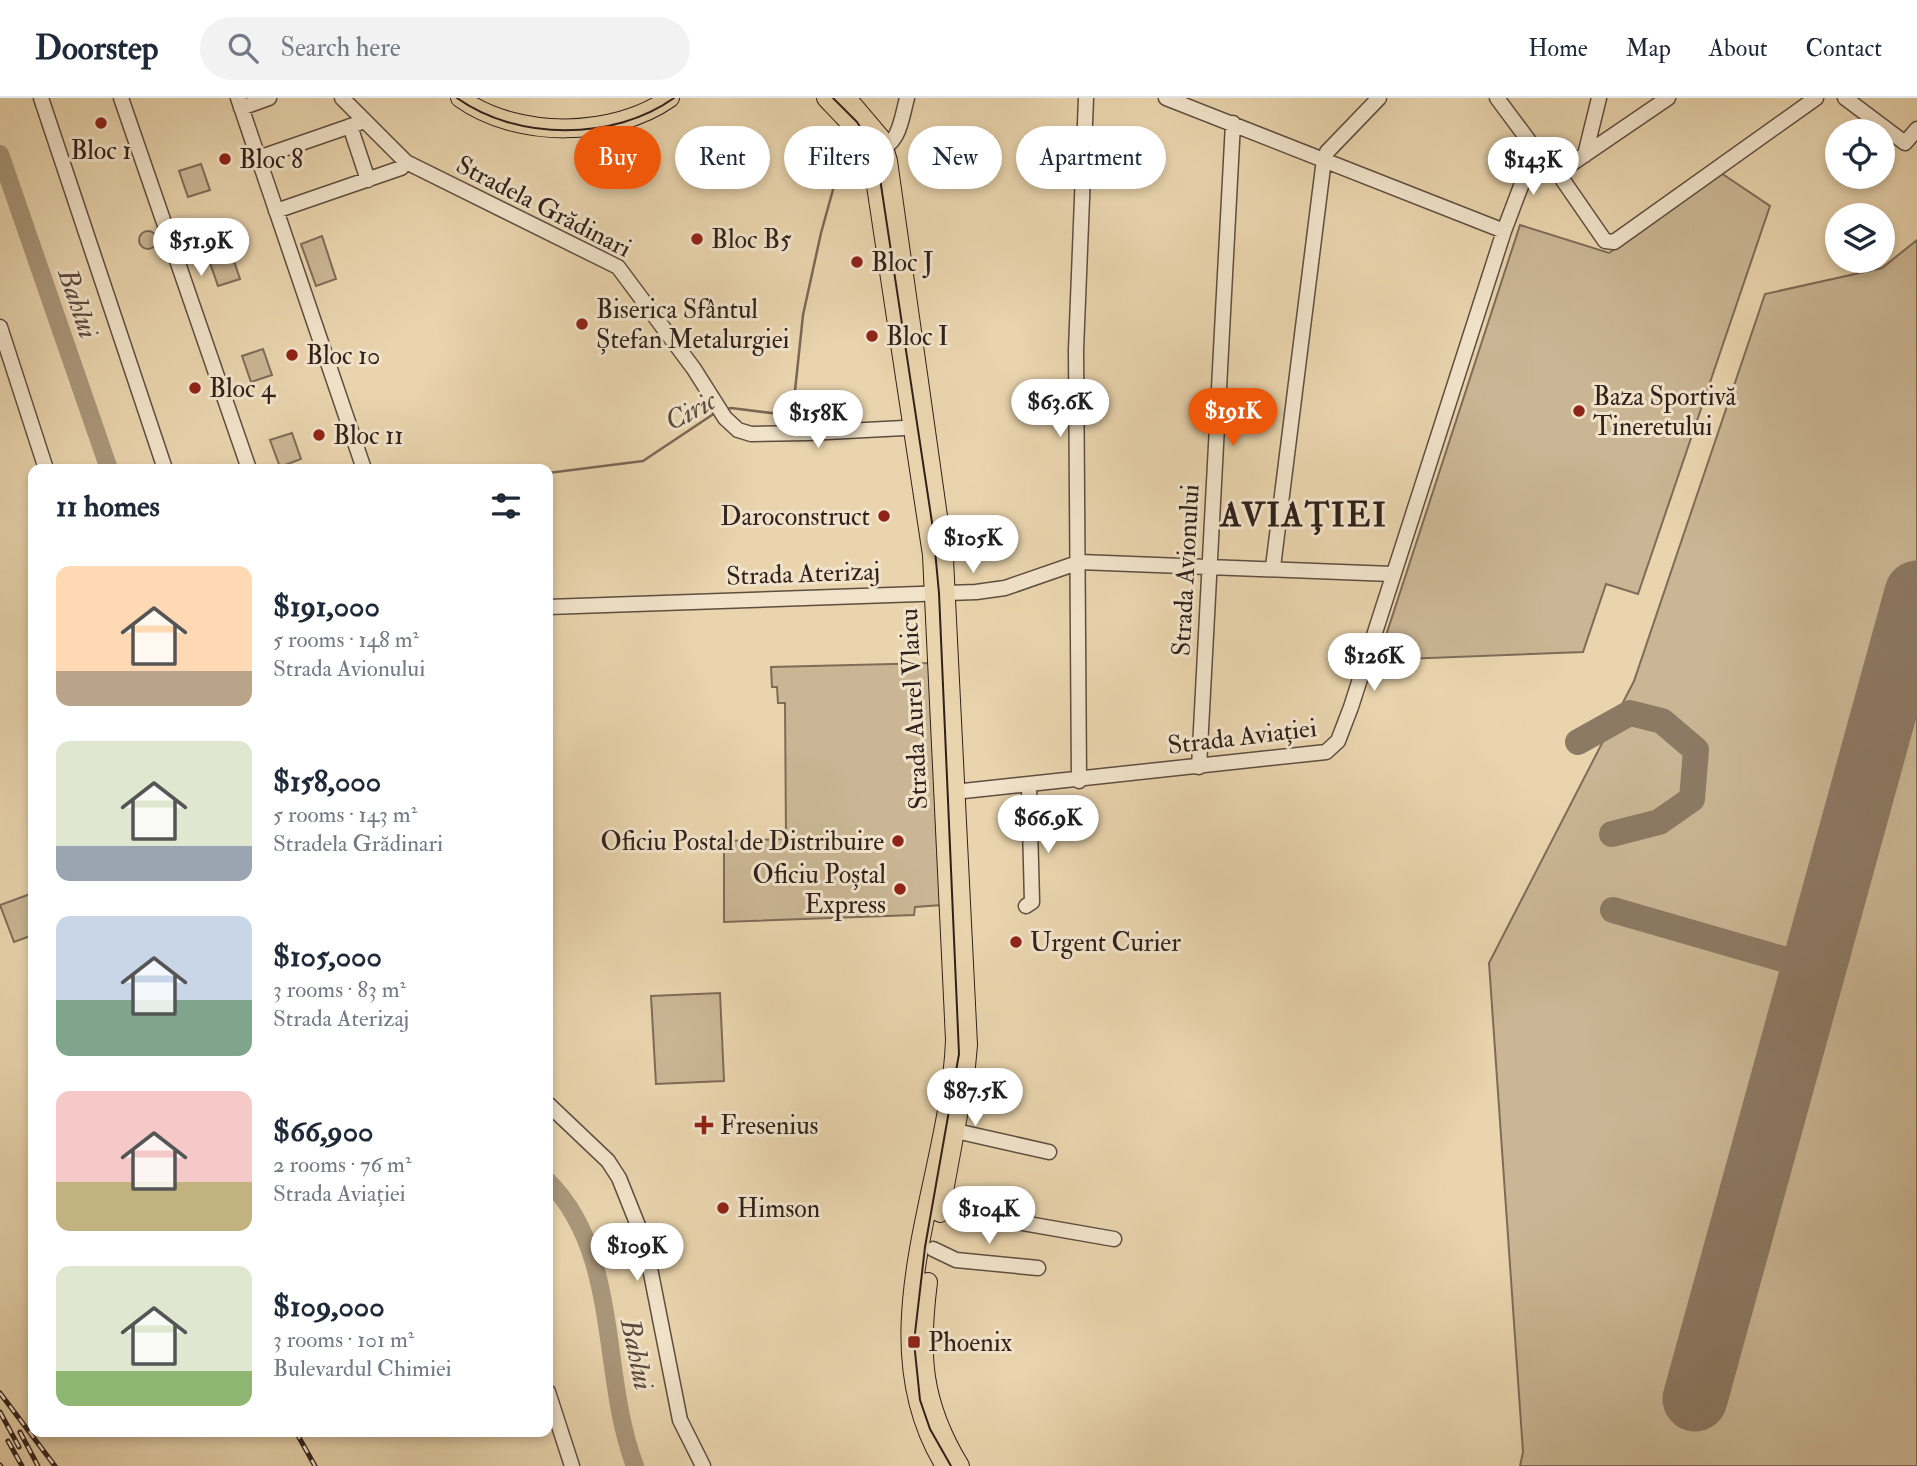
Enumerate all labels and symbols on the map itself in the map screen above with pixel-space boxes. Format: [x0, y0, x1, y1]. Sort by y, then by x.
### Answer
marker: Bloc 1 [93, 115, 109, 131]
place label: Bloc 1 [70, 135, 132, 167]
pin: $143K [1484, 138, 1582, 197]
place label: Bloc 8 [239, 144, 303, 176]
street label: Stradela Grădinari [451, 149, 637, 265]
marker: Bloc 8 [217, 151, 233, 167]
pin: $51.9K [144, 218, 258, 278]
place label: Bloc B5 [711, 224, 792, 256]
marker: Bloc B5 [689, 231, 705, 247]
place label: Bloc J [871, 247, 934, 279]
marker: Bloc J [849, 254, 865, 270]
water label: Bahlui [49, 262, 106, 343]
place label: Biserica Sfântul Ștefan Metalurgiei [596, 294, 790, 356]
marker: Biserica Sfântul Ștefan Metalurgiei [574, 316, 590, 332]
place label: Bloc I [886, 321, 948, 353]
marker: Bloc I [864, 328, 880, 344]
place label: Bloc 10 [306, 340, 380, 372]
marker: Bloc 10 [284, 347, 300, 363]
place label: Bloc 4 [209, 373, 276, 405]
marker: Bloc 4 [187, 380, 203, 396]
pin: $63.6K [1003, 380, 1117, 439]
place label: Baza Sportivă Tineretului [1593, 381, 1737, 443]
water label: Ciric [659, 383, 724, 439]
pin: $191K [1184, 388, 1282, 448]
pin: $158K [769, 390, 867, 450]
marker: Baza Sportivă Tineretului [1571, 403, 1587, 419]
place label: Bloc 11 [333, 420, 404, 452]
marker: Bloc 11 [311, 427, 327, 443]
street label: Strada Avionului [1166, 483, 1206, 657]
district label: AVIAȚIEI [1218, 495, 1388, 536]
place label: Daroconstruct [720, 501, 870, 533]
marker: Daroconstruct [876, 508, 892, 524]
pin: $105K [924, 516, 1022, 575]
street label: Strada Aterizaj [726, 555, 881, 593]
street label: Strada Aurel Vlaicu [893, 607, 935, 810]
pin: $126K [1325, 634, 1423, 693]
street label: Strada Aviației [1166, 712, 1319, 762]
pin: $66.9K [991, 796, 1105, 855]
place label: Oficiu Postal de Distribuire [601, 826, 884, 858]
marker: Oficiu Postal de Distribuire [890, 833, 906, 849]
place label: Oficiu Poștal Express [753, 859, 886, 922]
marker: Oficiu Poștal Express [892, 881, 908, 897]
place label: Urgent Curier [1030, 927, 1181, 959]
marker: Urgent Curier [1008, 934, 1024, 950]
pin: $87.5K [918, 1068, 1032, 1128]
place label: Fresenius [720, 1110, 819, 1142]
marker: Fresenius [694, 1115, 714, 1135]
pin: $104K [940, 1186, 1038, 1246]
place label: Himson [737, 1193, 820, 1225]
marker: Himson [715, 1200, 731, 1216]
pin: $109K [588, 1224, 686, 1283]
water label: Bahlui [612, 1314, 661, 1393]
place label: Phoenix [928, 1327, 1013, 1359]
marker: Phoenix [906, 1334, 922, 1350]

